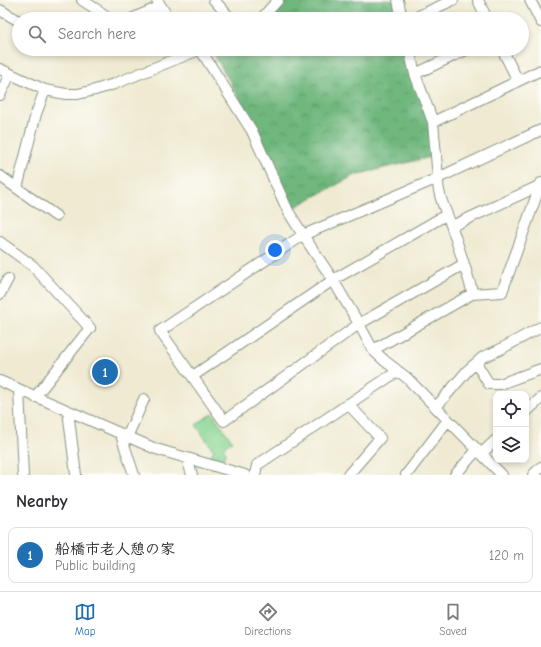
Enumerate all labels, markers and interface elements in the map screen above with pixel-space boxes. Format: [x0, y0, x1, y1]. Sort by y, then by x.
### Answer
search box [12, 12, 529, 56]
icon: search [26, 23, 48, 45]
text: Search here [58, 25, 136, 43]
your location [265, 240, 285, 260]
pin: 1 [92, 357, 118, 387]
map controls [493, 391, 529, 463]
button: locate [493, 391, 529, 427]
button: layers [493, 427, 529, 463]
text: Nearby [16, 492, 67, 511]
text: 船橋市老人憩の家 [55, 540, 175, 558]
text: 1 [27, 548, 33, 563]
text: 120 m [489, 548, 524, 563]
text: Public building [55, 558, 136, 573]
tab: Map [74, 601, 96, 638]
tab: Directions [244, 601, 291, 638]
tab: Saved [439, 601, 467, 638]

